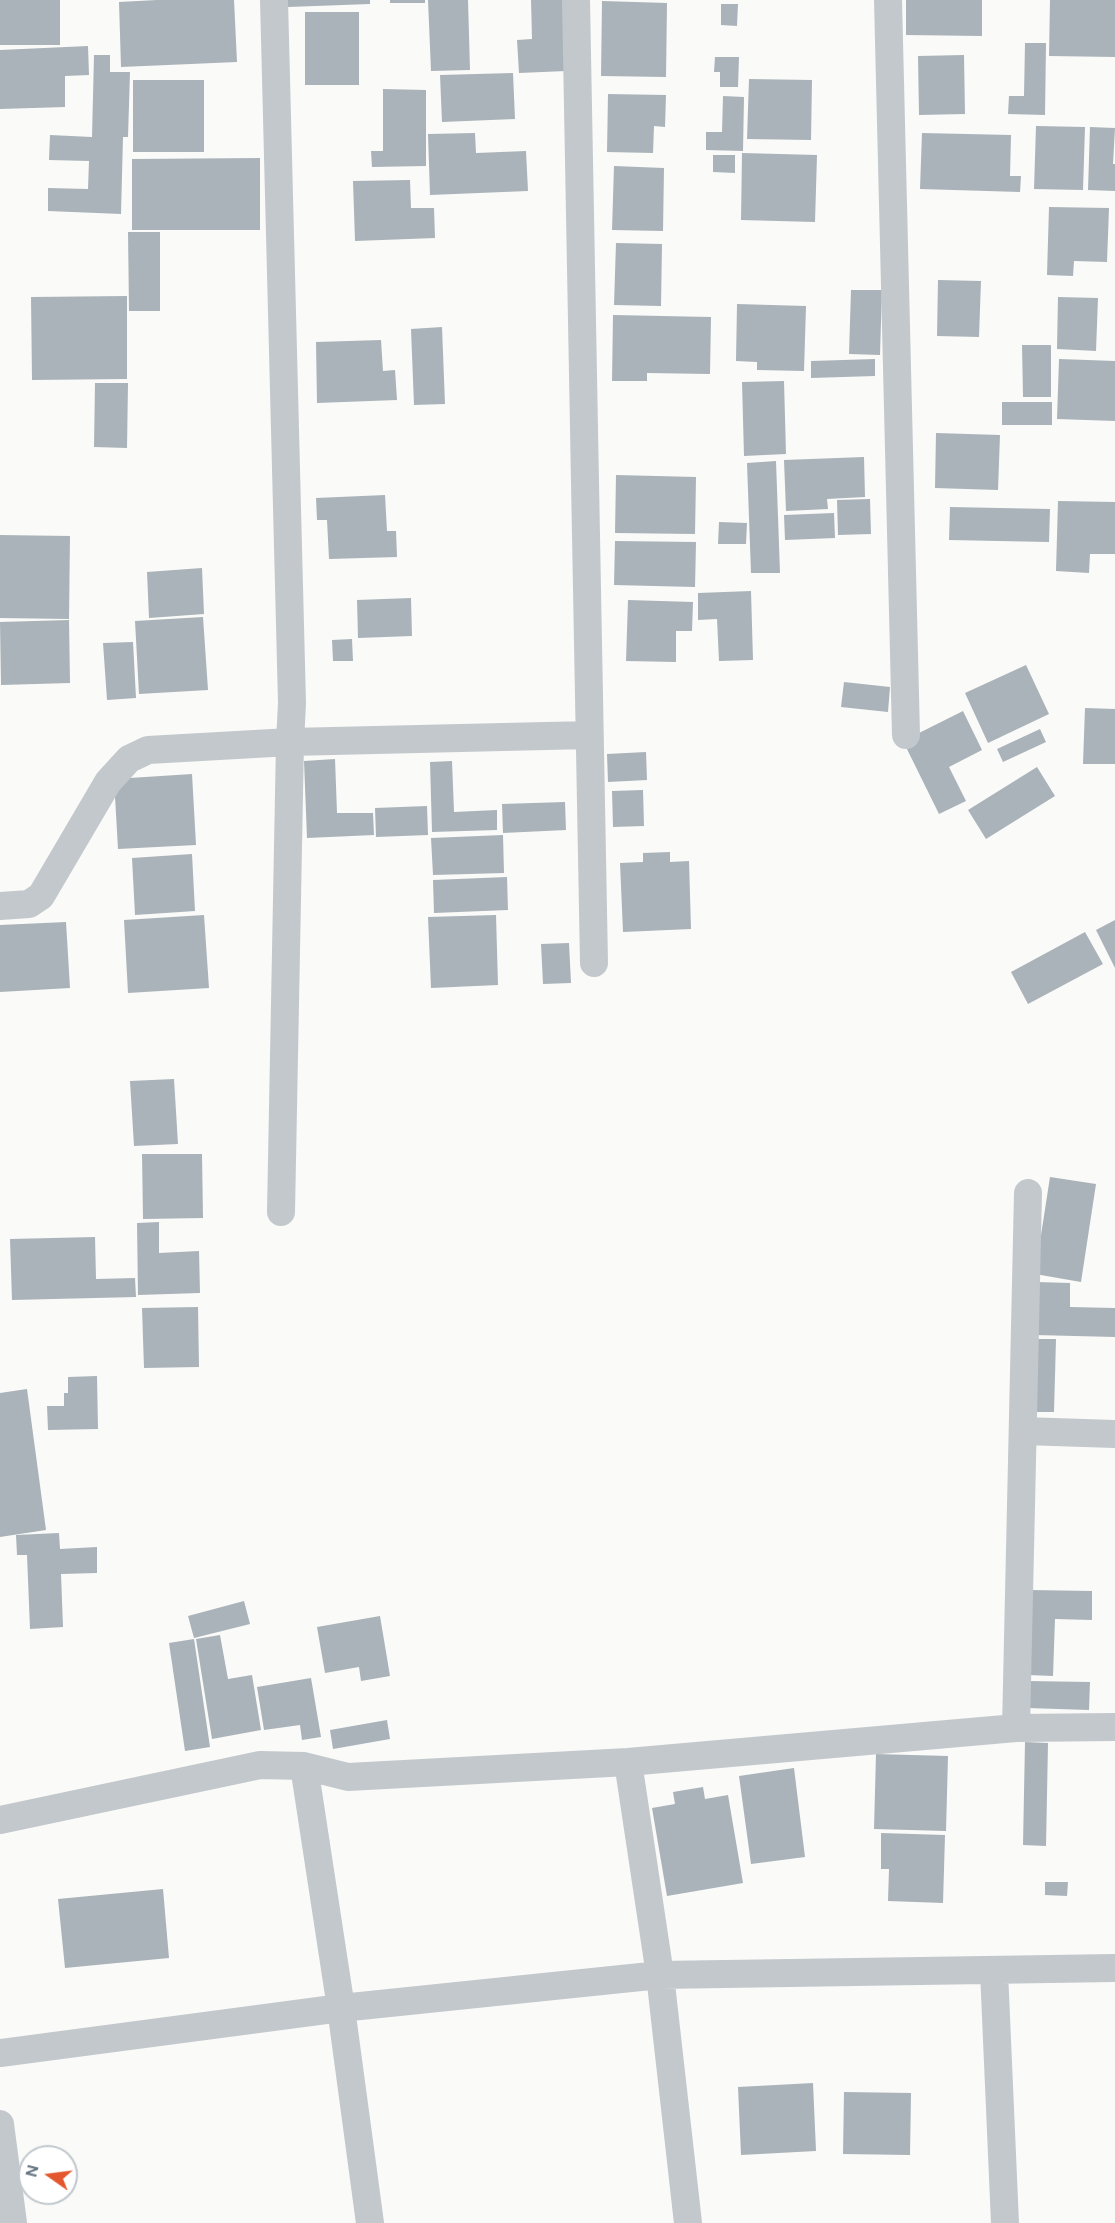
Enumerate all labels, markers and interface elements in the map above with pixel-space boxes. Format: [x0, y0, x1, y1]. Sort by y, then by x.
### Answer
north arrow [18, 2145, 78, 2205]
text: N [20, 2163, 44, 2179]

